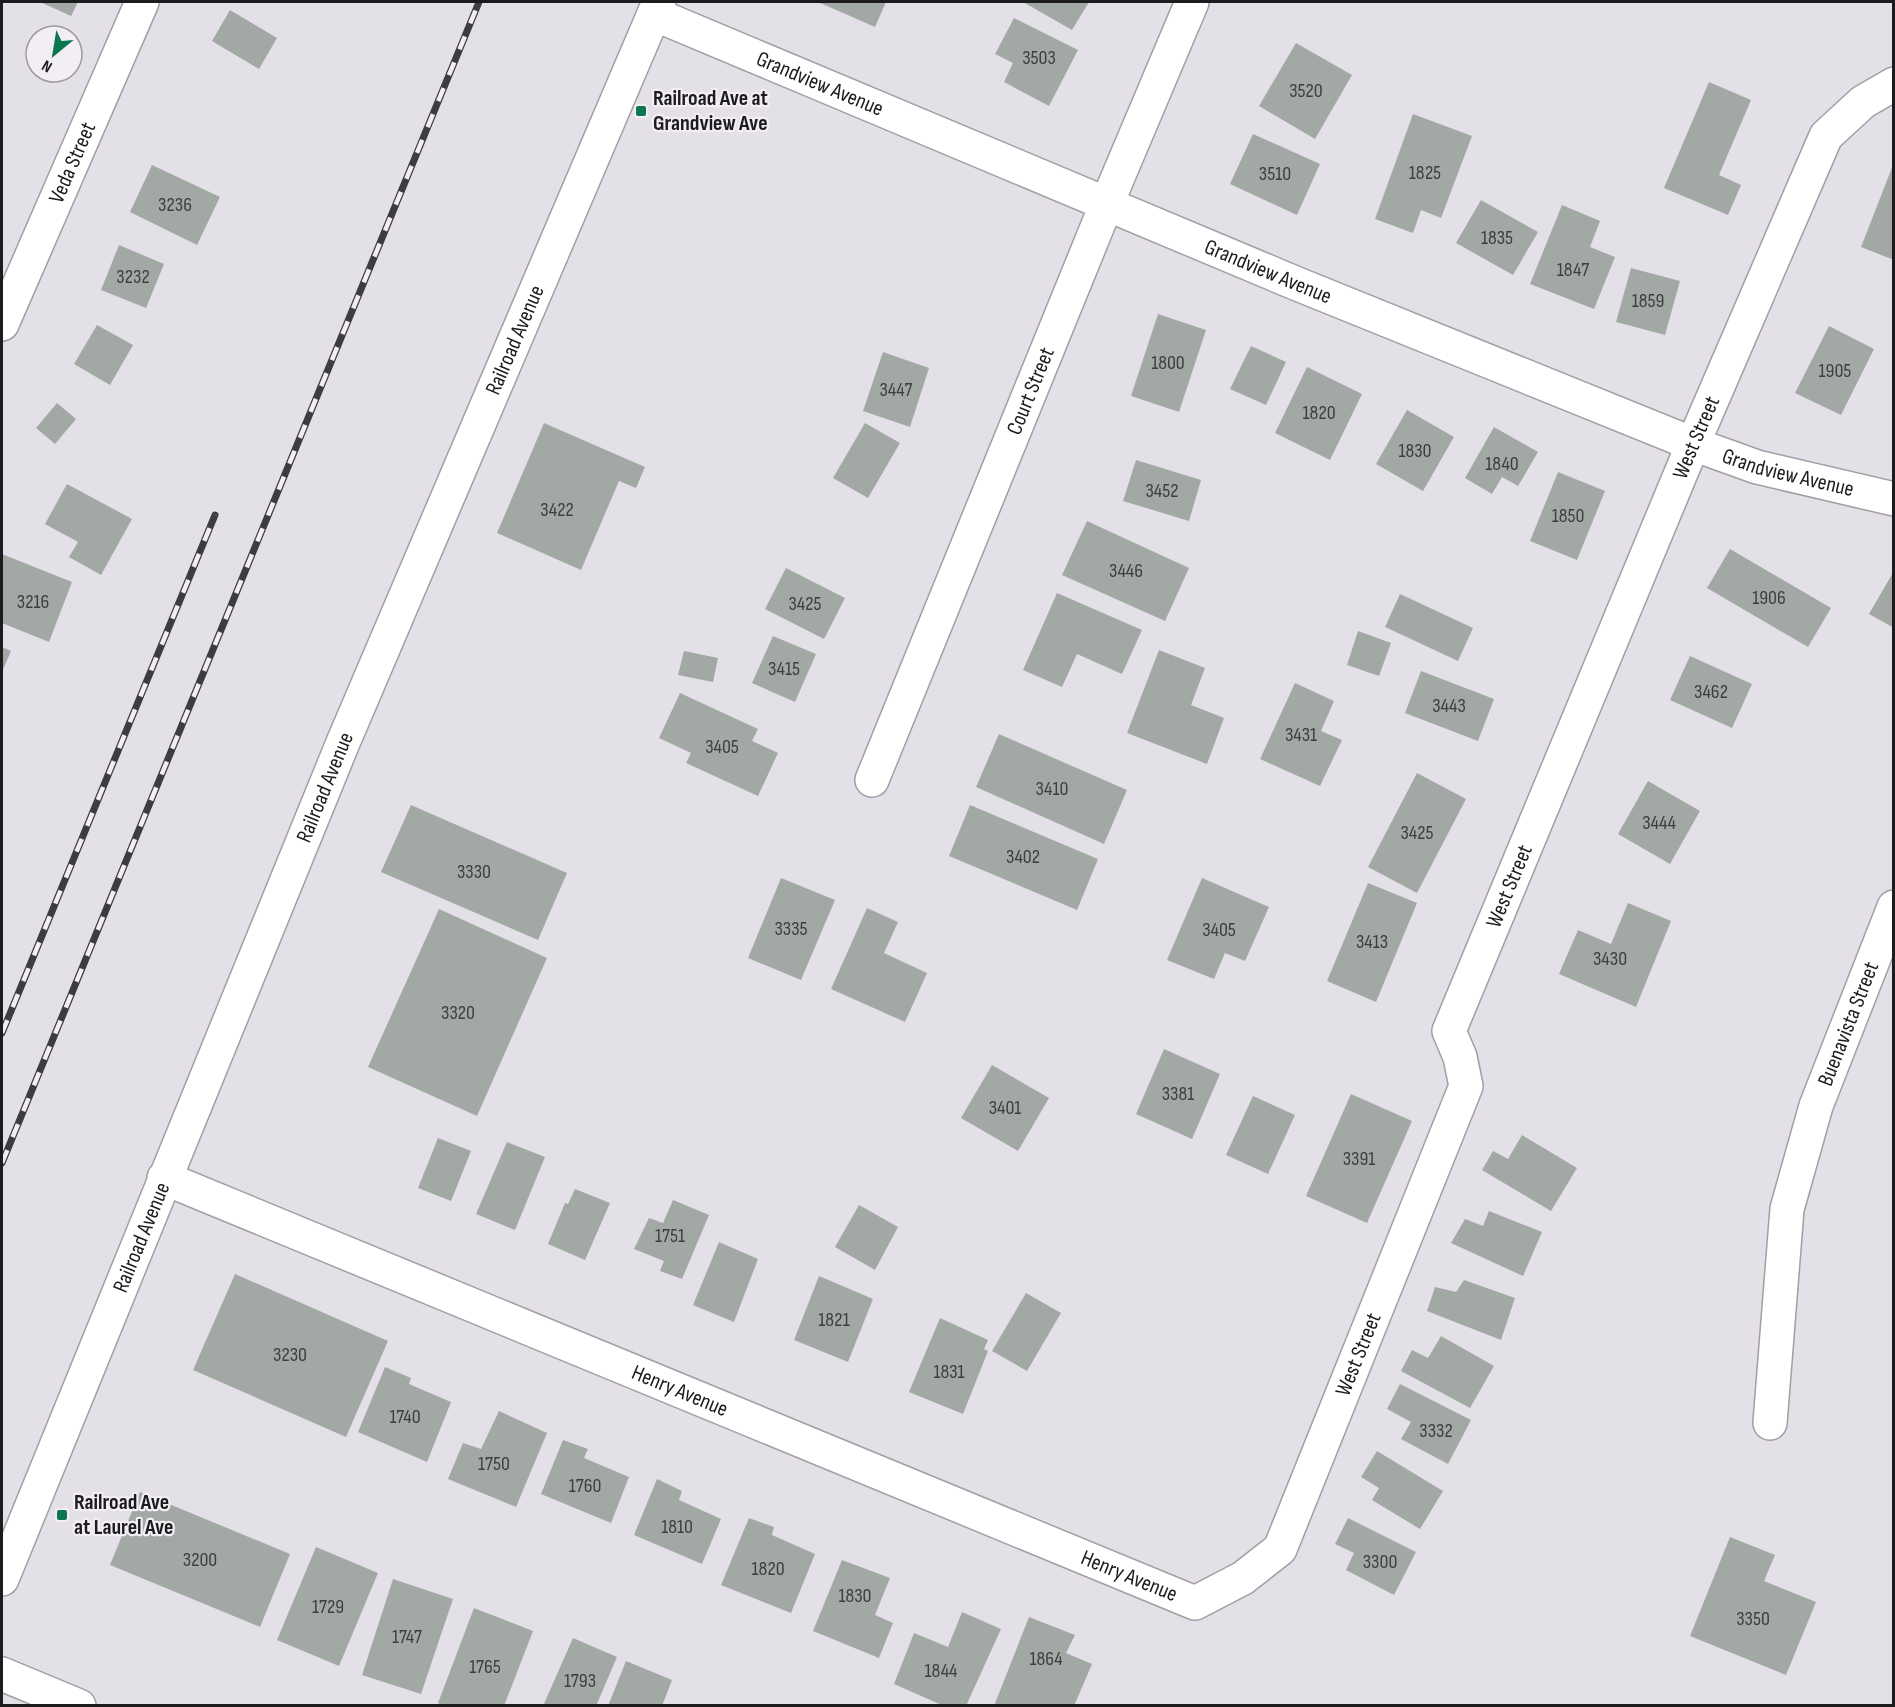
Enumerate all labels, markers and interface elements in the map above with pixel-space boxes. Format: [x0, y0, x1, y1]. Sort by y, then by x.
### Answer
north arrow [24, 24, 84, 84]
street label: Grandview Avenue [752, 45, 888, 122]
house number: 3503 [1022, 46, 1056, 70]
text: N [39, 55, 56, 76]
house number: 3520 [1289, 79, 1323, 103]
place label: Railroad Ave at Grandview Ave [653, 85, 768, 137]
marker: Railroad Ave at Grandview Ave [634, 104, 648, 118]
street label: Veda Street [43, 118, 102, 207]
house number: 1825 [1409, 161, 1441, 185]
house number: 3510 [1259, 162, 1291, 186]
house number: 3236 [158, 193, 192, 217]
house number: 1835 [1481, 226, 1513, 250]
street label: Grandview Avenue [1201, 233, 1336, 310]
house number: 1847 [1557, 258, 1589, 282]
house number: 3232 [116, 265, 150, 289]
street label: Railroad Avenue [480, 281, 550, 399]
house number: 1859 [1632, 289, 1664, 313]
street label: Court Street [1001, 343, 1060, 439]
house number: 1800 [1151, 351, 1185, 375]
house number: 1905 [1819, 359, 1851, 383]
house number: 3447 [879, 378, 913, 402]
street label: West Street [1667, 392, 1726, 483]
house number: 1820 [1302, 401, 1336, 425]
house number: 1830 [1398, 439, 1432, 463]
street label: Grandview Avenue [1718, 442, 1857, 503]
house number: 1840 [1485, 452, 1519, 476]
house number: 3452 [1145, 479, 1179, 503]
house number: 3422 [540, 498, 574, 522]
house number: 1850 [1552, 504, 1584, 528]
house number: 3446 [1109, 559, 1143, 583]
house number: 1906 [1752, 586, 1786, 610]
house number: 3216 [17, 590, 49, 614]
house number: 3425 [788, 592, 822, 616]
house number: 3415 [768, 657, 800, 681]
house number: 3462 [1694, 680, 1728, 704]
house number: 3443 [1432, 694, 1466, 718]
house number: 3431 [1285, 723, 1317, 747]
street label: Railroad Avenue [290, 728, 359, 846]
house number: 3405 [705, 735, 739, 759]
house number: 3410 [1036, 777, 1068, 801]
house number: 3444 [1642, 811, 1676, 835]
house number: 3425 [1400, 821, 1434, 845]
street label: West Street [1480, 840, 1539, 932]
house number: 3402 [1006, 845, 1040, 869]
house number: 3330 [457, 860, 491, 884]
house number: 3335 [774, 917, 808, 941]
house number: 3405 [1202, 918, 1236, 942]
house number: 3413 [1356, 930, 1388, 954]
house number: 3430 [1593, 947, 1627, 971]
street label: Buenavista Street [1812, 958, 1885, 1090]
house number: 3320 [441, 1001, 475, 1025]
house number: 3381 [1162, 1082, 1194, 1106]
house number: 3401 [989, 1096, 1021, 1120]
house number: 3391 [1343, 1147, 1375, 1171]
street label: Railroad Avenue [107, 1178, 176, 1296]
house number: 1751 [655, 1224, 685, 1248]
house number: 1821 [818, 1308, 850, 1332]
street label: West Street [1329, 1309, 1387, 1400]
house number: 3230 [273, 1343, 307, 1367]
street label: Henry Avenue [628, 1359, 732, 1423]
house number: 1831 [933, 1360, 965, 1384]
house number: 1740 [389, 1405, 421, 1429]
house number: 3332 [1419, 1419, 1453, 1443]
house number: 1750 [478, 1452, 510, 1476]
house number: 1760 [569, 1474, 601, 1498]
place label: Railroad Ave at Laurel Ave [74, 1489, 173, 1541]
marker: Railroad Ave at Laurel Ave [55, 1508, 69, 1522]
house number: 1810 [661, 1515, 693, 1539]
street label: Henry Avenue [1077, 1544, 1181, 1608]
house number: 3200 [183, 1548, 217, 1572]
house number: 3300 [1363, 1550, 1397, 1574]
house number: 1820 [751, 1557, 785, 1581]
house number: 1830 [838, 1584, 872, 1608]
house number: 1729 [312, 1595, 344, 1619]
house number: 3350 [1736, 1607, 1770, 1631]
house number: 1747 [392, 1625, 422, 1649]
house number: 1864 [1029, 1647, 1063, 1671]
house number: 1765 [469, 1655, 501, 1679]
house number: 1844 [925, 1659, 957, 1683]
house number: 1793 [564, 1669, 596, 1693]

